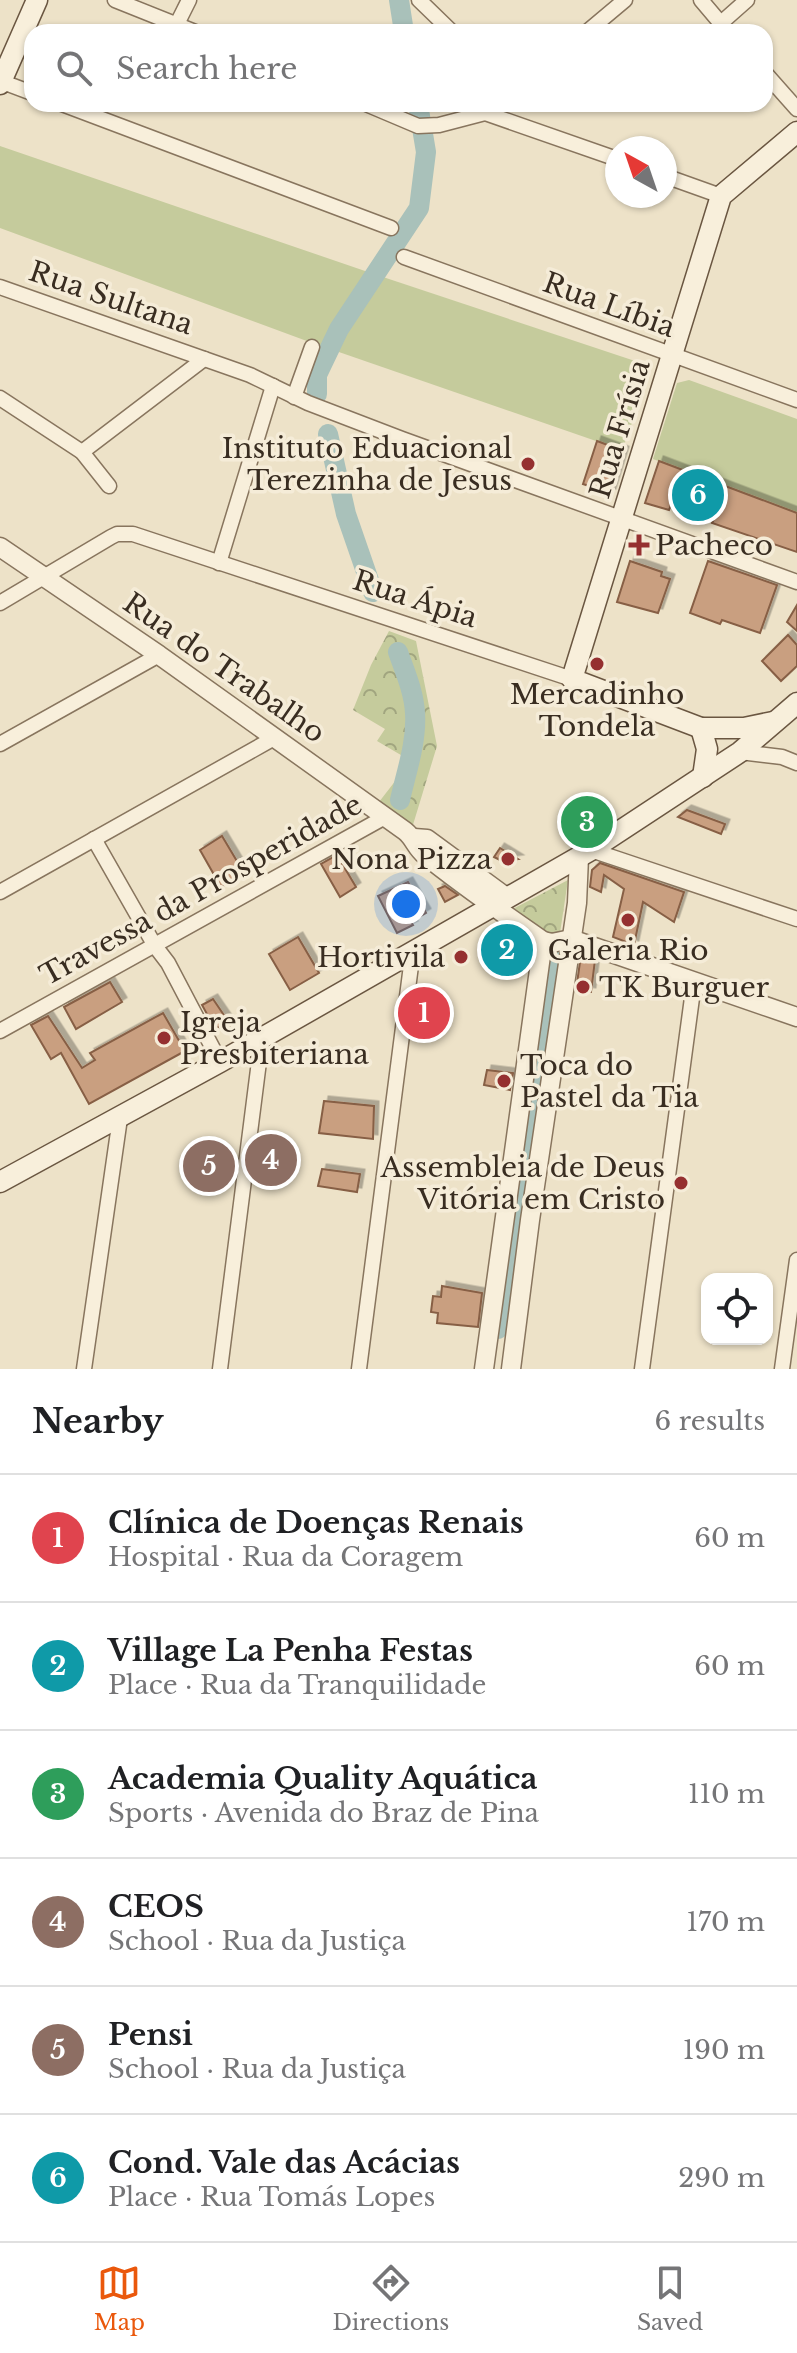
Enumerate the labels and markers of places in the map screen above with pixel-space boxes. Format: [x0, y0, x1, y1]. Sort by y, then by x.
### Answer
place label: Instituto Eduacional Terezinha de Jesus [222, 431, 512, 498]
marker: Instituto Eduacional Terezinha de Jesus [519, 455, 537, 473]
pin: 6 [672, 465, 724, 525]
place label: Pacheco [655, 528, 773, 563]
marker: Pacheco [630, 536, 648, 554]
marker: Mercadinho Tondela [588, 655, 606, 673]
place label: Mercadinho Tondela [510, 677, 684, 744]
pin: 3 [561, 792, 613, 852]
place label: Nona Pizza [331, 842, 492, 877]
marker: Nona Pizza [499, 850, 517, 868]
marker: Galeria Rio [619, 911, 637, 929]
pin: 2 [481, 920, 533, 980]
place label: Galeria Rio [547, 933, 709, 968]
place label: Hortivila [317, 940, 445, 975]
marker: Hortivila [452, 948, 470, 966]
place label: TK Burguer [599, 970, 770, 1005]
marker: TK Burguer [574, 978, 592, 996]
pin: 1 [398, 983, 450, 1043]
place label: Igreja Presbiteriana [180, 1005, 369, 1072]
marker: Igreja Presbiteriana [155, 1029, 173, 1047]
place label: Toca do Pastel da Tia [520, 1048, 699, 1115]
marker: Toca do Pastel da Tia [495, 1072, 513, 1090]
pin: 4 [245, 1130, 297, 1190]
pin: 5 [183, 1136, 235, 1196]
place label: Assembleia de Deus Vitória em Cristo [379, 1150, 665, 1217]
marker: Assembleia de Deus Vitória em Cristo [672, 1174, 690, 1192]

